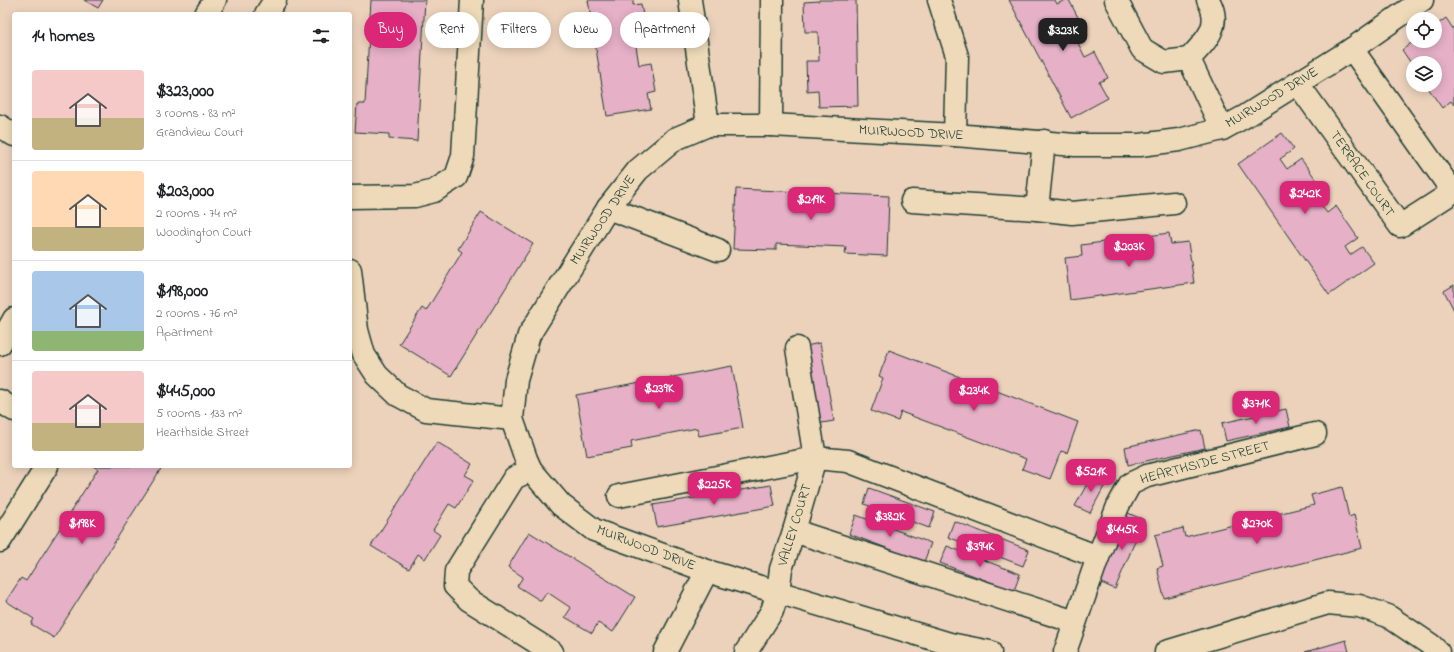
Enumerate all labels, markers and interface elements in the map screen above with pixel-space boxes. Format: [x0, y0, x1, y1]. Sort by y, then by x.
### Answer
chip: Buy [364, 12, 417, 48]
chip: Rent [425, 12, 479, 48]
chip: Filters [487, 12, 551, 48]
chip: New [559, 12, 612, 48]
chip: Apartment [620, 12, 710, 48]
map controls [1406, 12, 1442, 92]
button: locate [1406, 12, 1442, 48]
pin: $323K [1035, 18, 1091, 52]
text: $323K [1047, 21, 1079, 40]
text: 14 homes [32, 24, 95, 49]
icon: filters [310, 25, 332, 47]
button: layers [1406, 56, 1442, 92]
street label: MUIRWOOD DRIVE [1222, 62, 1322, 134]
text: $323,000 [156, 79, 214, 104]
icon: home [64, 86, 112, 134]
text: 3 rooms · 83 m² [156, 104, 236, 123]
street label: MUIRWOOD DRIVE [858, 120, 964, 146]
text: Grandview Court [156, 123, 244, 142]
street label: TERRACE COURT [1324, 126, 1400, 222]
street label: MUIRWOOD DRIVE [565, 171, 641, 269]
text: $203,000 [156, 179, 214, 204]
pin: $242K [1277, 181, 1333, 215]
text: $242K [1289, 184, 1321, 203]
icon: home [64, 187, 112, 235]
pin: $219K [783, 187, 839, 221]
text: $219K [797, 190, 825, 209]
text: 2 rooms · 74 m² [156, 204, 237, 223]
text: Woodington Court [156, 223, 252, 242]
pin: $203K [1101, 234, 1157, 268]
text: $203K [1113, 237, 1145, 256]
text: $198,000 [156, 279, 208, 304]
icon: home [64, 287, 112, 335]
text: 2 rooms · 76 m² [156, 304, 238, 323]
text: Apartment [156, 323, 213, 342]
pin: $239K [631, 376, 687, 410]
pin: $234K [946, 378, 1002, 412]
text: $445,000 [156, 379, 215, 404]
text: $239K [644, 379, 674, 398]
text: $234K [958, 381, 990, 400]
icon: home [64, 387, 112, 435]
pin: $371K [1228, 391, 1284, 425]
text: $371K [1241, 394, 1271, 413]
text: 5 rooms · 133 m² [156, 404, 242, 423]
text: Hearthside Street [156, 423, 249, 442]
street label: HEARTHSIDE STREET [1138, 436, 1272, 490]
pin: $521K [1063, 459, 1119, 493]
text: $521K [1075, 462, 1107, 481]
pin: $225K [686, 472, 742, 506]
text: $225K [697, 475, 731, 494]
street label: VALLEY COURT [772, 481, 817, 570]
pin: $382K [862, 504, 918, 538]
text: $382K [875, 507, 905, 526]
pin: $198K [54, 511, 110, 545]
pin: $270K [1229, 511, 1285, 545]
text: $198K [68, 514, 96, 533]
text: $270K [1241, 514, 1273, 533]
pin: $445K [1094, 517, 1150, 551]
street label: MUIRWOOD DRIVE [593, 519, 699, 577]
text: $445K [1106, 520, 1138, 539]
pin: $394K [952, 534, 1008, 568]
text: $394K [966, 537, 994, 556]

